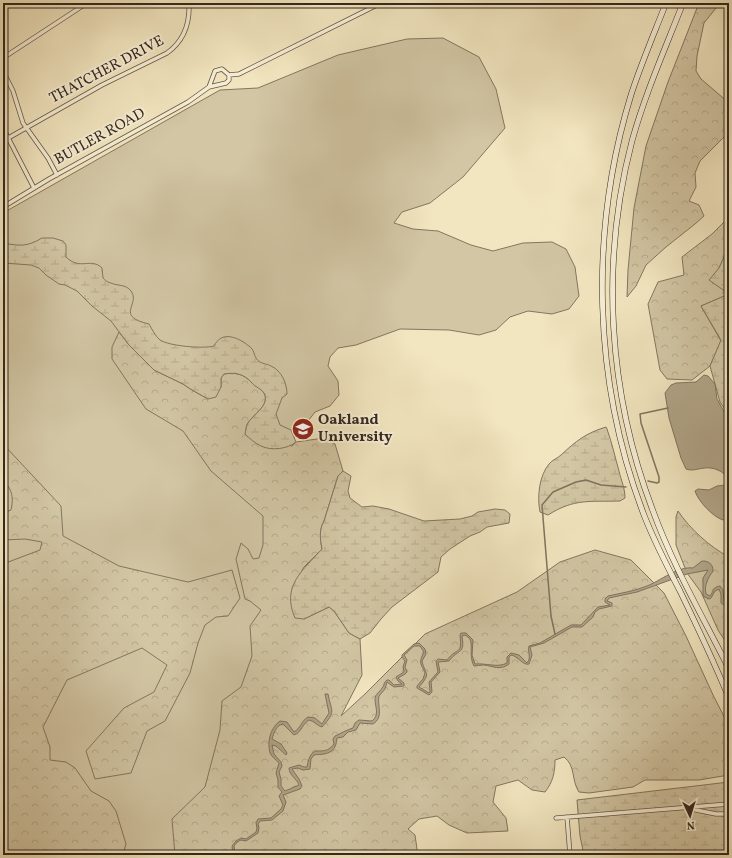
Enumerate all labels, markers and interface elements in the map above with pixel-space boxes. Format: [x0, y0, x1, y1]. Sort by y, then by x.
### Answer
street label: THATCHER DRIVE [46, 31, 168, 109]
street label: BUTLER ROAD [51, 103, 149, 171]
place label: Oakland University [318, 410, 393, 448]
school or university icon: Oakland University [290, 416, 316, 442]
north arrow [670, 796, 710, 836]
text: N [686, 817, 695, 832]

